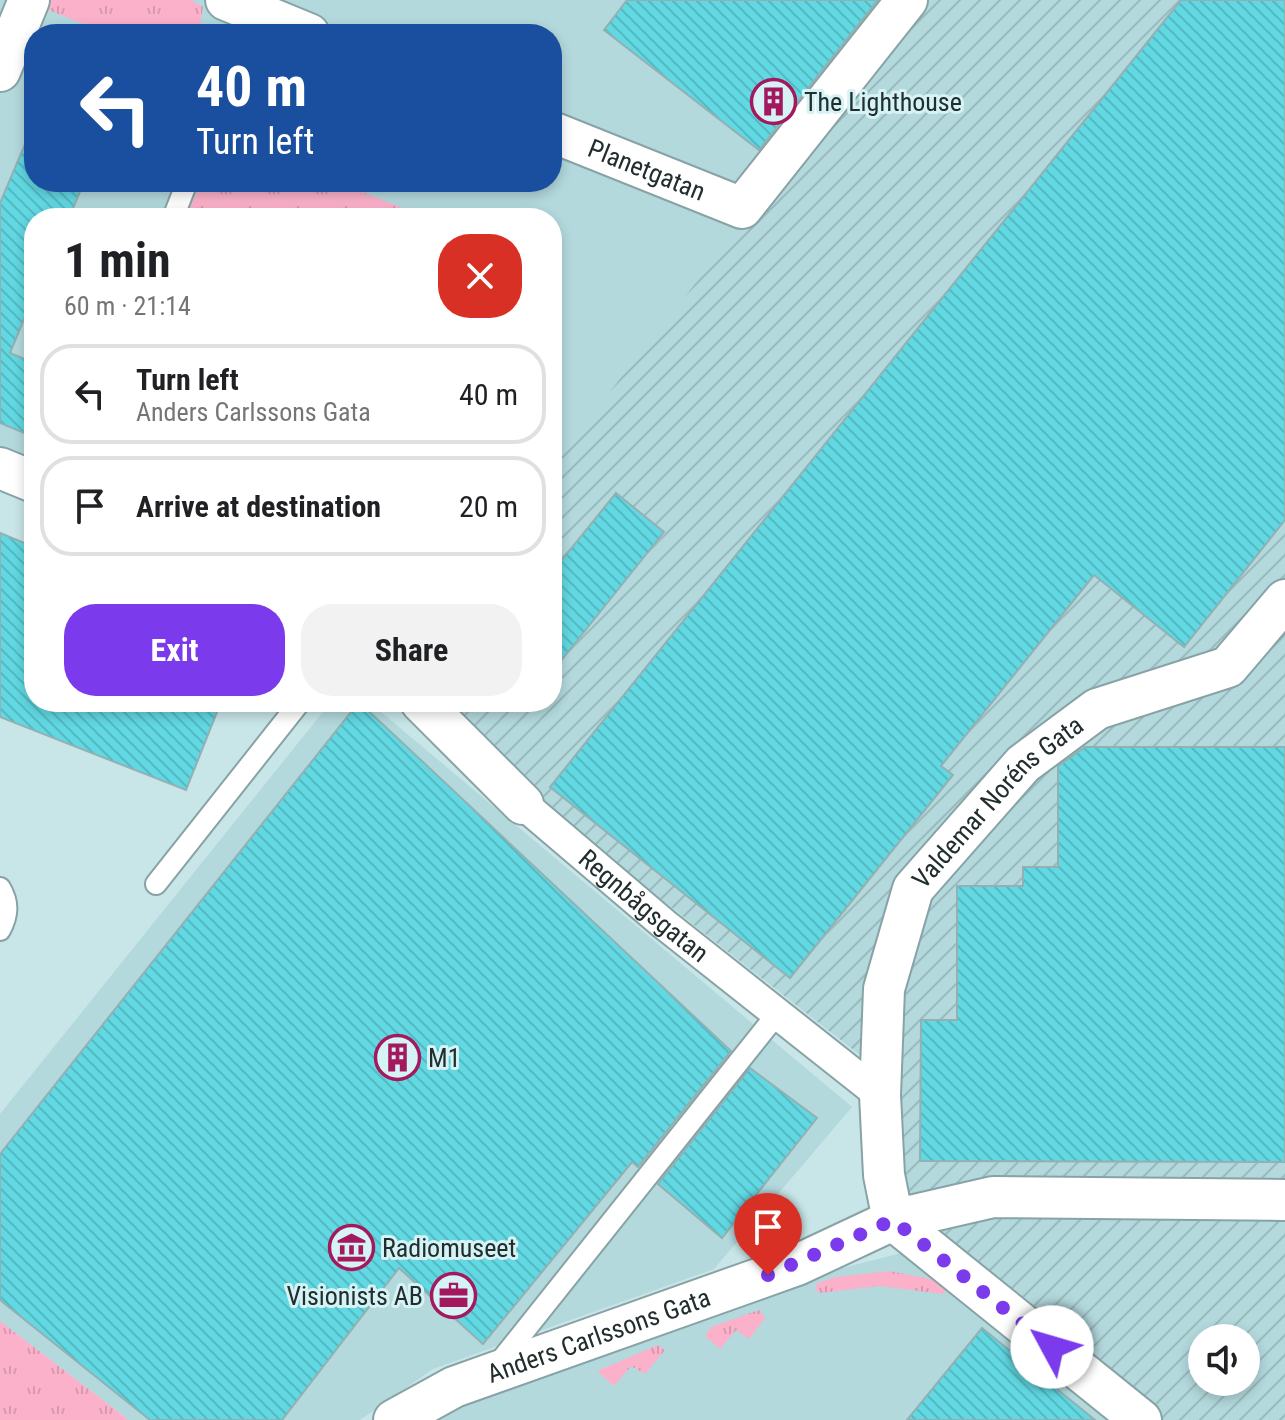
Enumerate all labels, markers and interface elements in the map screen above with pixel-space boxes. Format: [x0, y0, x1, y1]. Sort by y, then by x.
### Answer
text: 40 m [196, 54, 307, 120]
icon: left [64, 56, 168, 160]
building icon: The Lighthouse [749, 78, 797, 126]
place label: The Lighthouse [804, 87, 962, 117]
text: Turn left [196, 121, 314, 163]
street label: Planetgatan [584, 133, 710, 207]
text: 1 min [64, 232, 171, 289]
button: close [438, 234, 522, 318]
text: 60 m · 21:14 [64, 291, 191, 321]
text: Turn left [136, 362, 239, 397]
icon: left [68, 372, 112, 416]
text: 40 m [459, 377, 518, 412]
text: Anders Carlssons Gata [136, 397, 371, 427]
icon: arrive [68, 484, 112, 528]
text: Arrive at destination [136, 489, 381, 524]
text: 20 m [459, 489, 518, 524]
button: Exit [64, 604, 285, 696]
button: Share [301, 604, 522, 696]
street label: Valdemar Noréns Gata [906, 710, 1089, 894]
street label: Regnbågsgatan [573, 843, 715, 968]
building icon: M1 [373, 1034, 421, 1082]
place label: M1 [428, 1043, 460, 1073]
pin [734, 1193, 802, 1275]
icon: arrive [746, 1205, 790, 1249]
museum icon: Radiomuseet [327, 1224, 375, 1272]
place label: Radiomuseet [382, 1233, 516, 1263]
office icon: Visionists AB [430, 1272, 478, 1320]
place label: Visionists AB [286, 1281, 423, 1311]
street label: Anders Carlssons Gata [483, 1282, 714, 1389]
position arrow [1010, 1305, 1094, 1389]
map controls [1188, 1324, 1260, 1396]
button: sound [1188, 1324, 1260, 1396]

